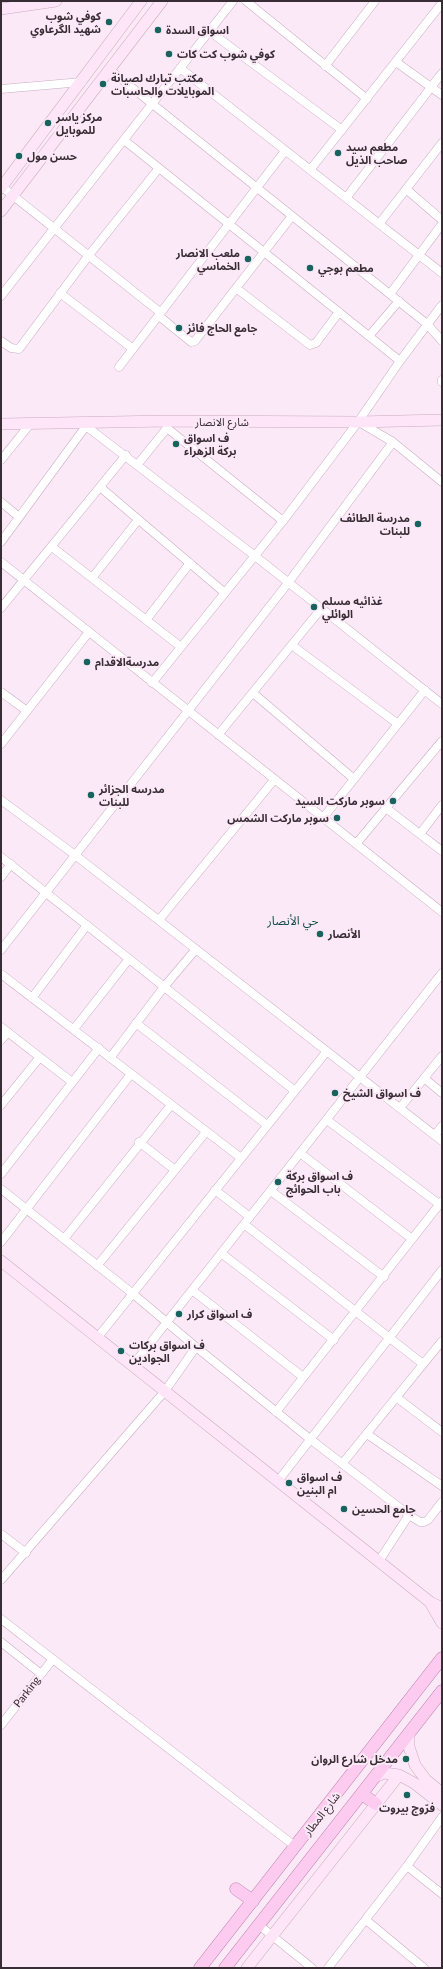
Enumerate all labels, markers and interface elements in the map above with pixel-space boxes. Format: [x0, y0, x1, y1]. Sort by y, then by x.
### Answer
place label: كوفي شوب شهيد الگرعاوي [30, 9, 101, 35]
marker: كوفي شوب شهيد الگرعاوي [104, 17, 114, 27]
place label: اسواق السدة [166, 23, 229, 37]
marker: اسواق السدة [153, 25, 163, 35]
place label: كوفي شوب كت كات [177, 47, 275, 61]
marker: كوفي شوب كت كات [164, 49, 174, 59]
place label: مكتب تبارك لصيانة الموبايلات والحاسبات [111, 71, 214, 97]
marker: مكتب تبارك لصيانة الموبايلات والحاسبات [98, 79, 108, 89]
place label: مركز ياسر للموبايل [56, 110, 102, 136]
marker: مركز ياسر للموبايل [43, 118, 53, 128]
place label: مطعم سيد صاحب الذيل [346, 140, 408, 166]
marker: مطعم سيد صاحب الذيل [333, 148, 343, 158]
place label: حسن مول [27, 149, 77, 163]
marker: حسن مول [14, 151, 24, 161]
place label: ملعب الانصار الخماسي [176, 246, 240, 272]
marker: ملعب الانصار الخماسي [243, 254, 253, 264]
place label: مطعم بوجي [318, 261, 374, 275]
marker: مطعم بوجي [305, 263, 315, 273]
place label: جامع الحاج فائز [187, 321, 257, 335]
marker: جامع الحاج فائز [174, 323, 184, 333]
street label: شارع الانصار [195, 415, 249, 429]
place label: ف اسواق بركة الزهراء [184, 431, 236, 457]
marker: ف اسواق بركة الزهراء [171, 439, 181, 449]
place label: مدرسة الطائف للبنات [340, 511, 410, 537]
marker: مدرسة الطائف للبنات [413, 519, 423, 529]
place label: غذائيه مسلم الوائلي [322, 594, 383, 620]
marker: غذائيه مسلم الوائلي [309, 602, 319, 612]
place label: مدرسةالاقدام [95, 655, 159, 669]
marker: مدرسةالاقدام [82, 657, 92, 667]
place label: مدرسه الجزائر للبنات [99, 782, 165, 808]
marker: مدرسه الجزائر للبنات [86, 790, 96, 800]
place label: سوبر ماركت السيد [295, 794, 385, 808]
marker: سوبر ماركت السيد [388, 796, 398, 806]
place label: سوبر ماركت الشمس [227, 811, 329, 825]
marker: سوبر ماركت الشمس [332, 813, 342, 823]
district label: حي الأنصار [267, 914, 319, 928]
place label: الأنصار [328, 927, 360, 941]
marker: الأنصار [315, 929, 325, 939]
place label: ف اسواق الشيخ [343, 1086, 421, 1100]
marker: ف اسواق الشيخ [330, 1088, 340, 1098]
place label: ف اسواق بركة باب الحوائج [286, 1169, 353, 1195]
marker: ف اسواق بركة باب الحوائج [273, 1177, 283, 1187]
place label: ف اسواق كرار [187, 1307, 252, 1321]
marker: ف اسواق كرار [174, 1309, 184, 1319]
place label: ف اسواق بركات الجوادين [129, 1338, 205, 1364]
marker: ف اسواق بركات الجوادين [116, 1346, 126, 1356]
place label: ف اسواق ام البنين [297, 1470, 342, 1496]
marker: ف اسواق ام البنين [284, 1478, 294, 1488]
place label: جامع الحسين [352, 1502, 416, 1516]
marker: جامع الحسين [339, 1504, 349, 1514]
street label: Parking [11, 1674, 43, 1710]
place label: مدخل شارع الروان [311, 1752, 398, 1766]
marker: مدخل شارع الروان [401, 1754, 411, 1764]
street label: شارع المطار [301, 1790, 343, 1838]
marker: فرّوج بيروت [402, 1790, 412, 1800]
place label: فرّوج بيروت [379, 1801, 435, 1815]

